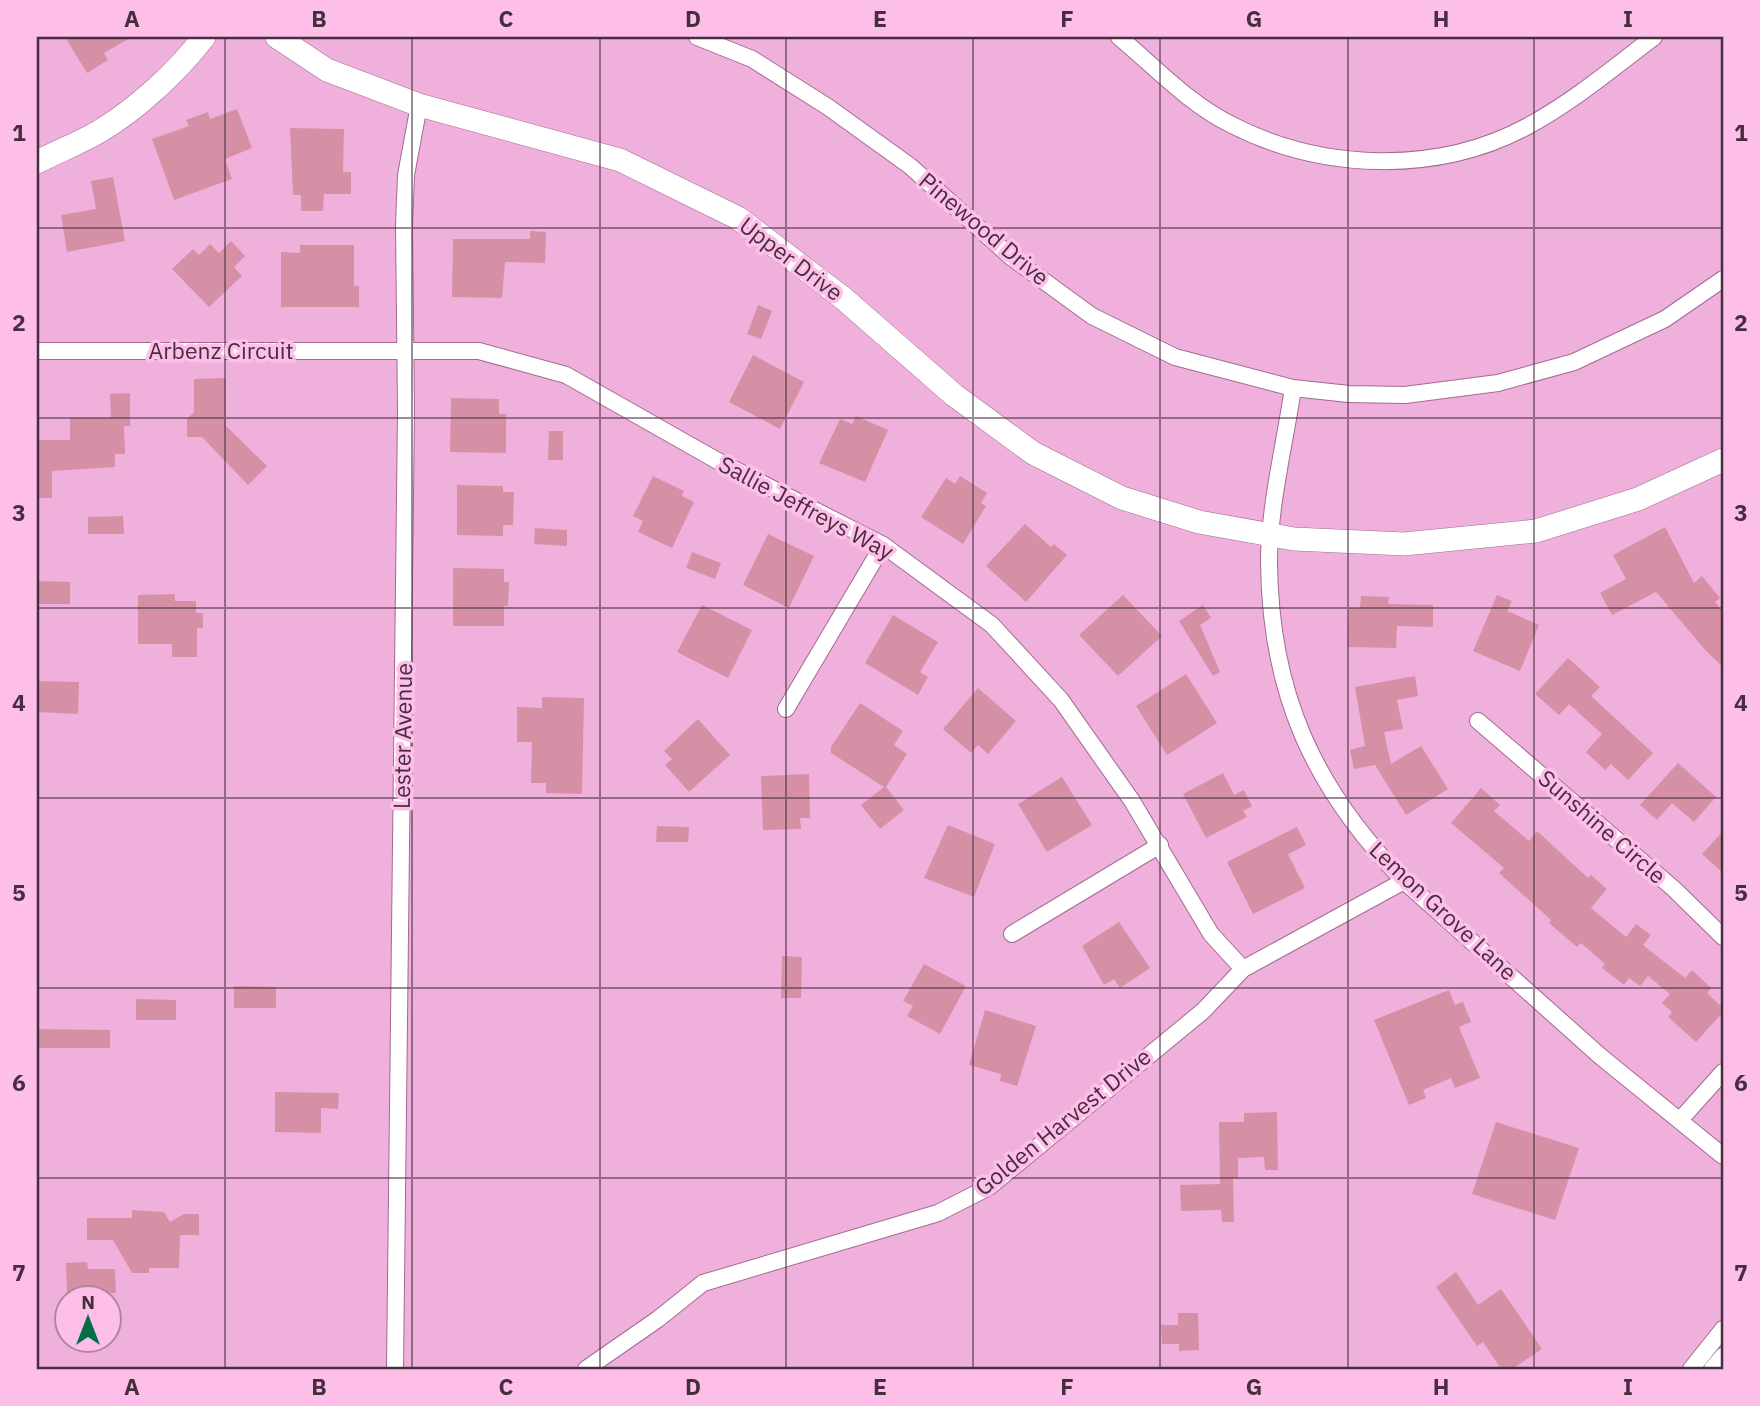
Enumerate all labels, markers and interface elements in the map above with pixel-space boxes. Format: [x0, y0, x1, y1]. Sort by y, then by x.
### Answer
text: A [124, 3, 140, 33]
text: B [311, 3, 327, 33]
text: C [499, 3, 514, 33]
text: D [685, 3, 701, 33]
text: E [873, 3, 887, 33]
text: F [1060, 3, 1074, 33]
text: G [1246, 3, 1262, 33]
text: H [1433, 3, 1449, 33]
text: I [1623, 3, 1633, 33]
text: 1 [12, 117, 26, 147]
text: 1 [1734, 117, 1748, 147]
street label: Pinewood Drive [913, 165, 1056, 291]
street label: Upper Drive [734, 209, 849, 307]
text: 2 [12, 307, 26, 337]
text: 2 [1734, 307, 1748, 337]
street label: Arbenz Circuit [148, 335, 294, 365]
street label: Sallie Jeffreys Way [714, 448, 900, 566]
text: 3 [12, 497, 26, 527]
text: 3 [1734, 497, 1748, 527]
street label: Lester Avenue [386, 663, 418, 809]
text: 4 [12, 687, 26, 717]
text: 4 [1734, 687, 1748, 717]
street label: Sunshine Circle [1533, 763, 1673, 890]
street label: Lemon Grove Lane [1364, 834, 1524, 986]
text: 5 [12, 877, 26, 907]
text: 5 [1734, 877, 1748, 907]
street label: Golden Harvest Drive [968, 1041, 1157, 1202]
text: 6 [12, 1067, 26, 1097]
text: 6 [1734, 1067, 1748, 1097]
text: 7 [12, 1257, 26, 1287]
text: 7 [1734, 1257, 1748, 1287]
north arrow [52, 1284, 122, 1354]
text: N [81, 1290, 95, 1314]
text: A [124, 1371, 140, 1401]
text: B [311, 1371, 327, 1401]
text: C [499, 1371, 514, 1401]
text: D [685, 1371, 701, 1401]
text: E [873, 1371, 887, 1401]
text: F [1060, 1371, 1074, 1401]
text: G [1246, 1371, 1262, 1401]
text: H [1433, 1371, 1449, 1401]
text: I [1623, 1371, 1633, 1401]

